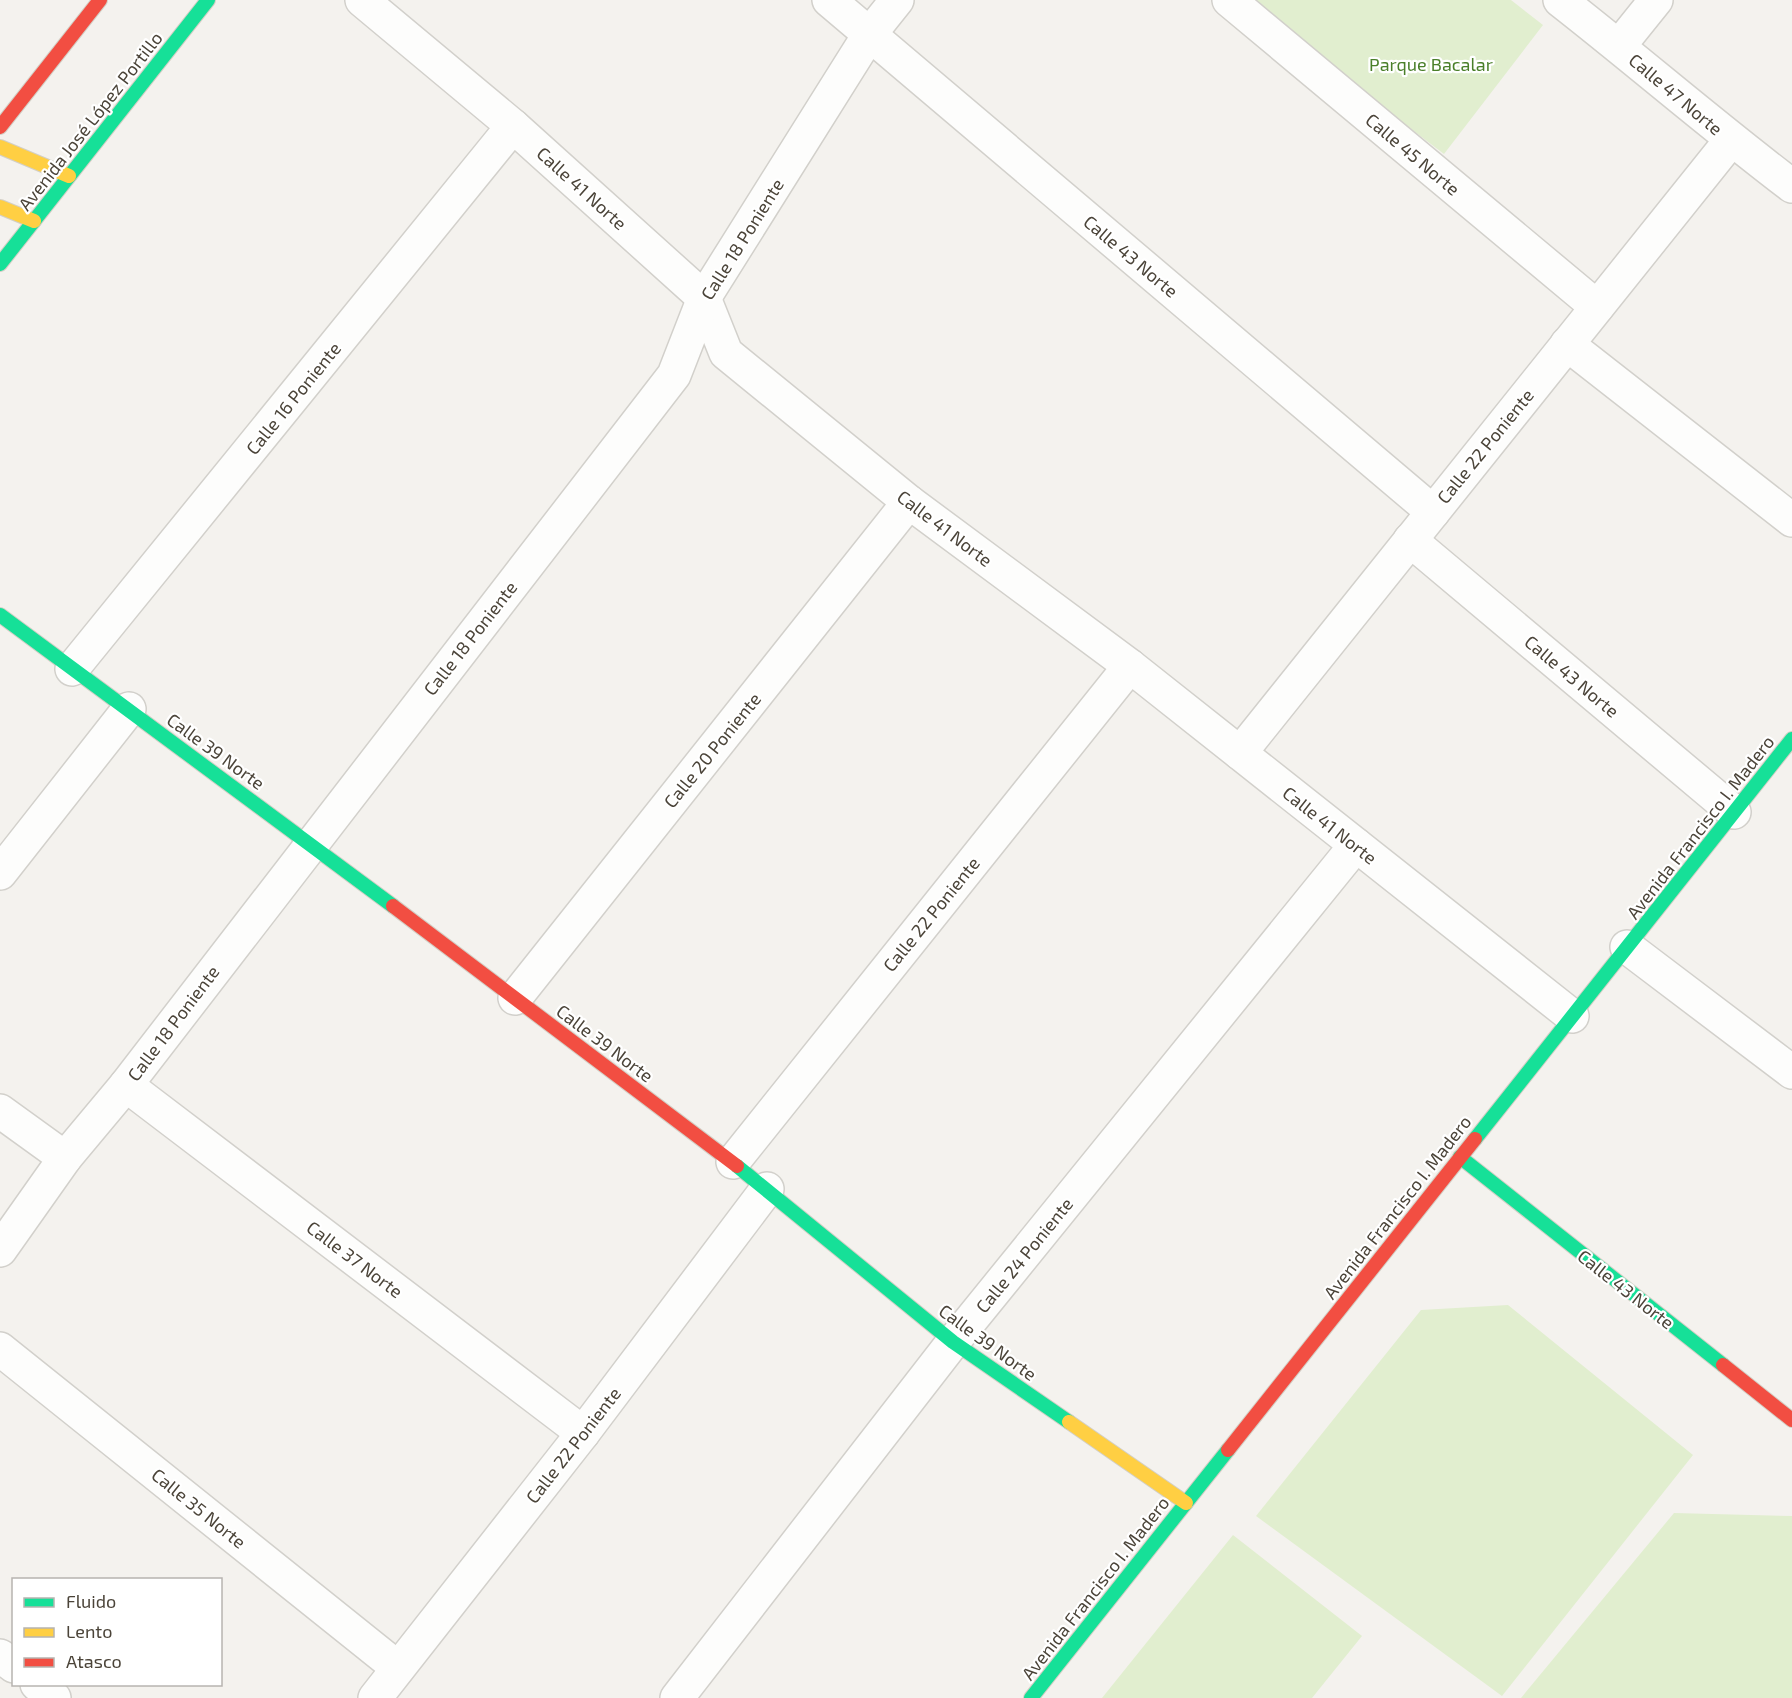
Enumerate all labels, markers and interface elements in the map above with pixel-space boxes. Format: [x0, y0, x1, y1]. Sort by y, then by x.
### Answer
street label: Avenida José López Portillo [13, 27, 167, 215]
street label: Calle 47 Norte [1625, 48, 1727, 140]
park label: Parque Bacalar [1369, 53, 1493, 75]
street label: Calle 45 Norte [1362, 108, 1464, 200]
street label: Calle 41 Norte [532, 142, 632, 234]
street label: Calle 18 Poniente [696, 174, 788, 304]
street label: Calle 43 Norte [1079, 210, 1183, 302]
street label: Calle 16 Poniente [241, 337, 345, 459]
street label: Calle 22 Poniente [1432, 384, 1538, 508]
street label: Calle 41 Norte [893, 485, 997, 571]
street label: Calle 18 Poniente [419, 576, 521, 700]
street label: Calle 43 Norte [1520, 630, 1624, 722]
street label: Calle 20 Poniente [659, 688, 765, 812]
street label: Calle 39 Norte [163, 708, 269, 794]
street label: Avenida Francisco I. Madero [1621, 731, 1779, 923]
street label: Calle 41 Norte [1279, 781, 1381, 869]
street label: Calle 22 Poniente [878, 852, 984, 976]
street label: Calle 18 Poniente [122, 961, 224, 1085]
street label: Calle 39 Norte [552, 999, 658, 1087]
street label: Avenida Francisco I. Madero [1318, 1111, 1476, 1303]
street label: Calle 24 Poniente [971, 1193, 1077, 1317]
street label: Calle 37 Norte [303, 1216, 407, 1302]
street label: Calle 43 Norte [1573, 1245, 1679, 1333]
street label: Calle 39 Norte [935, 1299, 1041, 1385]
street label: Calle 22 Poniente [521, 1383, 625, 1507]
street label: Calle 35 Norte [147, 1463, 251, 1553]
street label: Avenida Francisco I. Madero [1016, 1492, 1174, 1684]
legend [12, 1578, 222, 1686]
text: Fluido [66, 1590, 116, 1612]
text: Lento [66, 1620, 112, 1642]
text: Atasco [66, 1650, 122, 1672]

